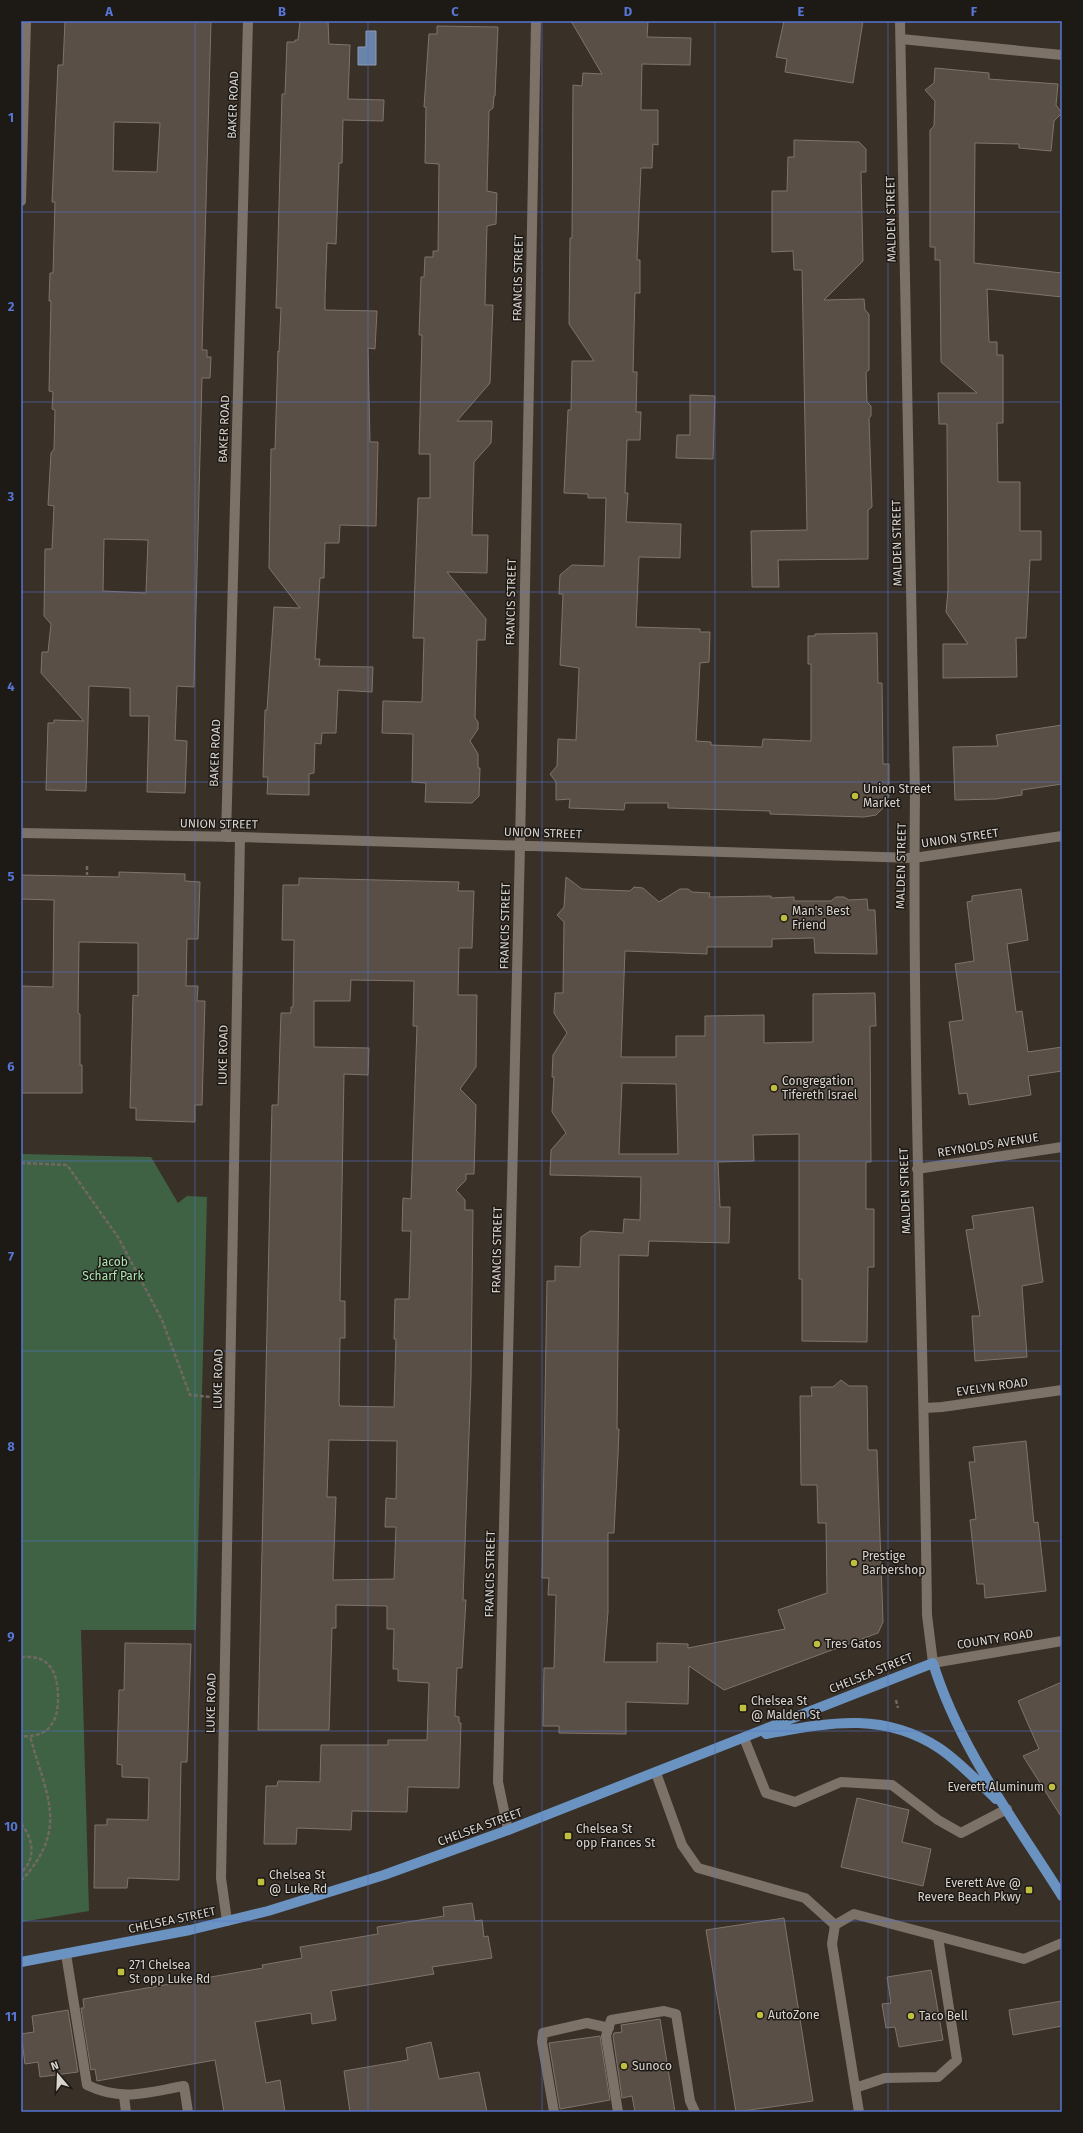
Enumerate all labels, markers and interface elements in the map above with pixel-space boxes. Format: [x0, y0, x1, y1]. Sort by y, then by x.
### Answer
text: A [104, 4, 113, 19]
text: B [278, 4, 286, 19]
text: C [451, 4, 459, 19]
text: D [624, 4, 633, 19]
text: E [798, 4, 805, 19]
text: F [971, 4, 978, 19]
street label: BAKER ROAD [225, 71, 241, 139]
text: 1 [8, 110, 14, 125]
street label: MALDEN STREET [883, 175, 899, 262]
street label: FRANCIS STREET [510, 234, 526, 322]
text: 2 [8, 299, 15, 314]
street label: BAKER ROAD [216, 395, 232, 463]
text: 3 [7, 489, 15, 504]
street label: MALDEN STREET [889, 499, 905, 586]
street label: FRANCIS STREET [503, 558, 519, 646]
text: 4 [7, 679, 15, 694]
street label: BAKER ROAD [207, 719, 223, 787]
place label: Union Street Market [863, 782, 932, 810]
marker: Union Street Market [850, 791, 860, 801]
street label: UNION STREET [180, 816, 259, 832]
street label: MALDEN STREET [893, 822, 909, 909]
street label: UNION STREET [504, 825, 583, 841]
street label: UNION STREET [920, 826, 1000, 850]
text: 5 [8, 869, 15, 884]
street label: FRANCIS STREET [497, 882, 513, 970]
place label: Man's Best Friend [792, 904, 851, 932]
marker: Man's Best Friend [779, 913, 789, 923]
street label: LUKE ROAD [215, 1024, 231, 1085]
text: 6 [7, 1059, 15, 1074]
place label: Congregation Tifereth Israel [782, 1074, 858, 1102]
marker: Congregation Tifereth Israel [769, 1083, 779, 1093]
street label: REYNOLDS AVENUE [936, 1130, 1040, 1160]
street label: MALDEN STREET [896, 1147, 914, 1234]
street label: FRANCIS STREET [489, 1206, 505, 1294]
text: 7 [8, 1249, 14, 1264]
park label: Jacob Scharf Park [82, 1255, 144, 1283]
street label: LUKE ROAD [210, 1348, 226, 1409]
street label: EVELYN ROAD [955, 1375, 1029, 1399]
text: 8 [7, 1439, 15, 1454]
street label: FRANCIS STREET [482, 1530, 498, 1618]
place label: Prestige Barbershop [862, 1549, 925, 1577]
marker: Prestige Barbershop [849, 1558, 859, 1568]
street label: COUNTY ROAD [956, 1626, 1034, 1652]
text: 9 [7, 1629, 15, 1644]
place label: Tres Gatos [825, 1637, 882, 1651]
marker: Tres Gatos [812, 1639, 822, 1649]
street label: CHELSEA STREET [827, 1650, 916, 1696]
street label: LUKE ROAD [203, 1672, 219, 1733]
place label: Chelsea St @ Malden St [751, 1694, 821, 1722]
marker: Chelsea St @ Malden St [738, 1703, 748, 1713]
place label: Everett Aluminum [947, 1780, 1044, 1794]
marker: Everett Aluminum [1047, 1782, 1057, 1792]
street label: CHELSEA STREET [436, 1805, 525, 1849]
text: 10 [4, 1819, 18, 1834]
place label: Chelsea St opp Frances St [576, 1822, 656, 1850]
marker: Chelsea St opp Frances St [563, 1831, 573, 1841]
place label: Chelsea St @ Luke Rd [269, 1868, 327, 1896]
place label: Everett Ave @ Revere Beach Pkwy [917, 1876, 1021, 1904]
marker: Chelsea St @ Luke Rd [256, 1877, 266, 1887]
marker: Everett Ave @ Revere Beach Pkwy [1024, 1885, 1034, 1895]
street label: CHELSEA STREET [127, 1904, 218, 1936]
place label: 271 Chelsea St opp Luke Rd [129, 1958, 210, 1986]
marker: 271 Chelsea St opp Luke Rd [116, 1967, 126, 1977]
place label: AutoZone [768, 2008, 820, 2022]
text: 11 [5, 2009, 17, 2024]
place label: Taco Bell [919, 2009, 968, 2023]
marker: AutoZone [755, 2010, 765, 2020]
marker: Taco Bell [906, 2011, 916, 2021]
north arrow [38, 2055, 78, 2095]
text: N [49, 2059, 60, 2073]
place label: Sunoco [632, 2059, 672, 2073]
marker: Sunoco [619, 2061, 629, 2071]

